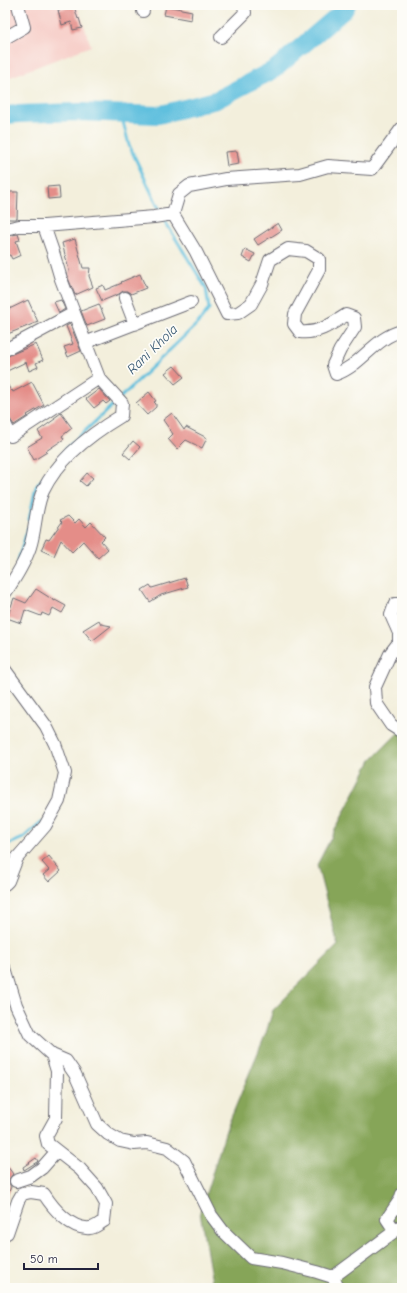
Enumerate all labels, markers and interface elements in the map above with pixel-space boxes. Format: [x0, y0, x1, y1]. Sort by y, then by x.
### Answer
water label: Rani Khola [123, 321, 181, 378]
scale bar [24, 1245, 98, 1271]
text: 50 m [30, 1252, 58, 1266]

